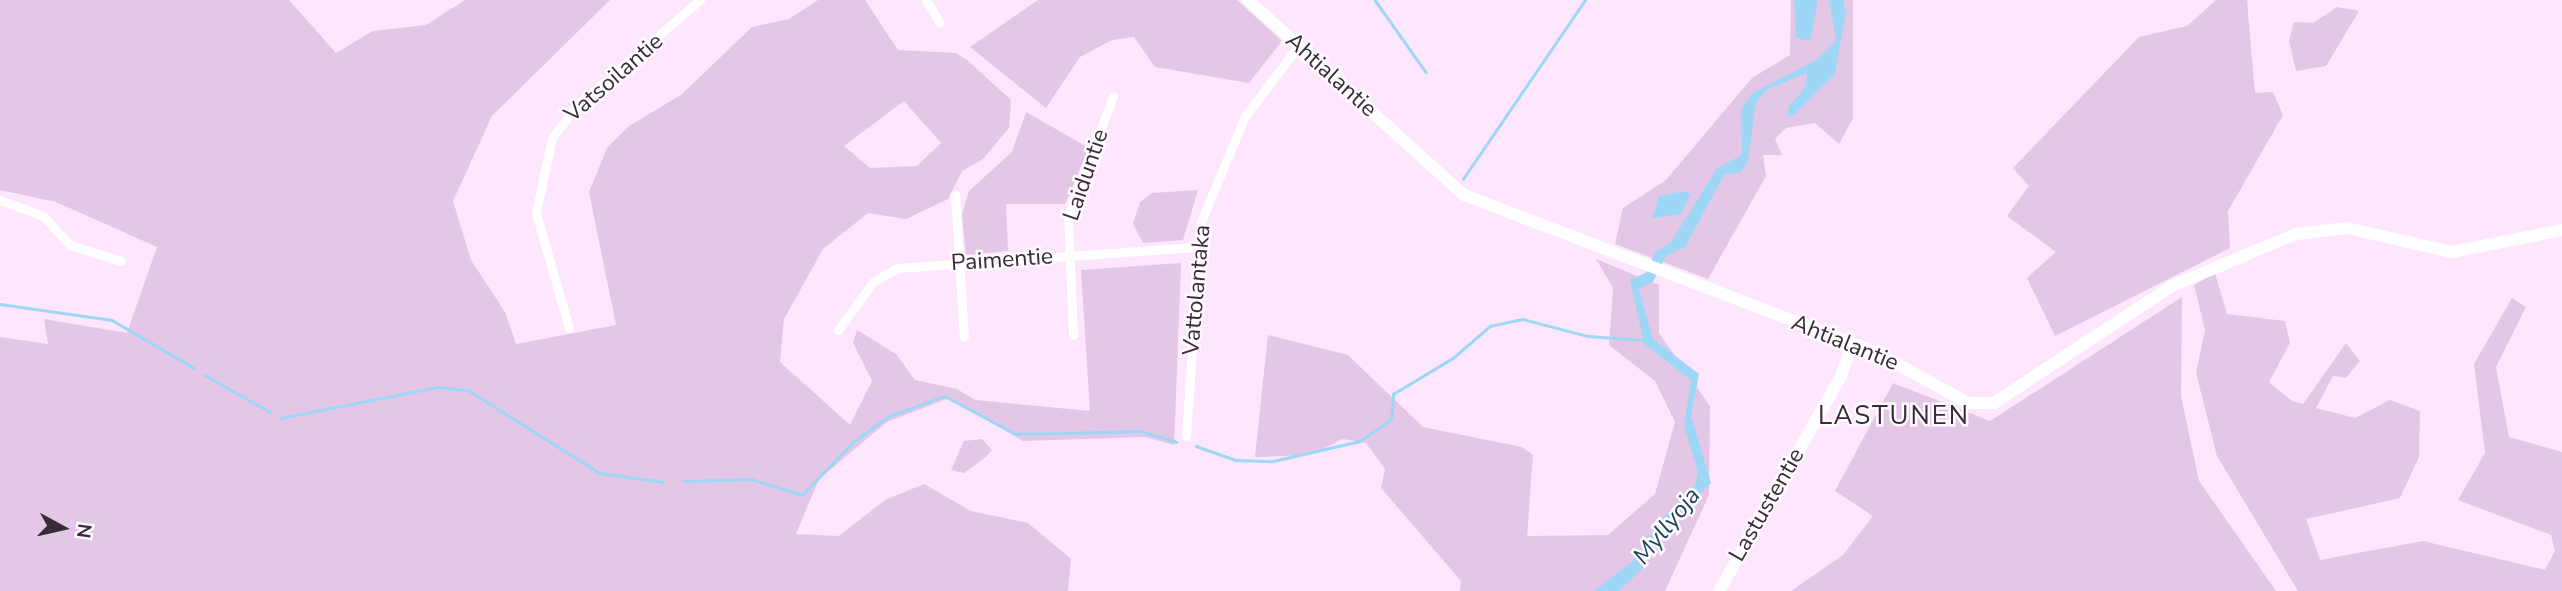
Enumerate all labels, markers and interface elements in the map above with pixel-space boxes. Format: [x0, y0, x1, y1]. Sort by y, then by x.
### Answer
street label: Ahtialantie [1280, 27, 1382, 123]
street label: Vatsoilantie [559, 28, 669, 128]
street label: Laiduntie [1057, 126, 1115, 224]
street label: Vattolantaka [1178, 224, 1216, 356]
street label: Paimentie [950, 243, 1054, 277]
street label: Ahtialantie [1787, 309, 1903, 377]
district label: LASTUNEN [1819, 400, 1969, 432]
street label: Lastustentie [1723, 443, 1811, 567]
water label: Myllyoja [1627, 482, 1707, 570]
north arrow [28, 493, 98, 563]
text: N [70, 522, 98, 540]

